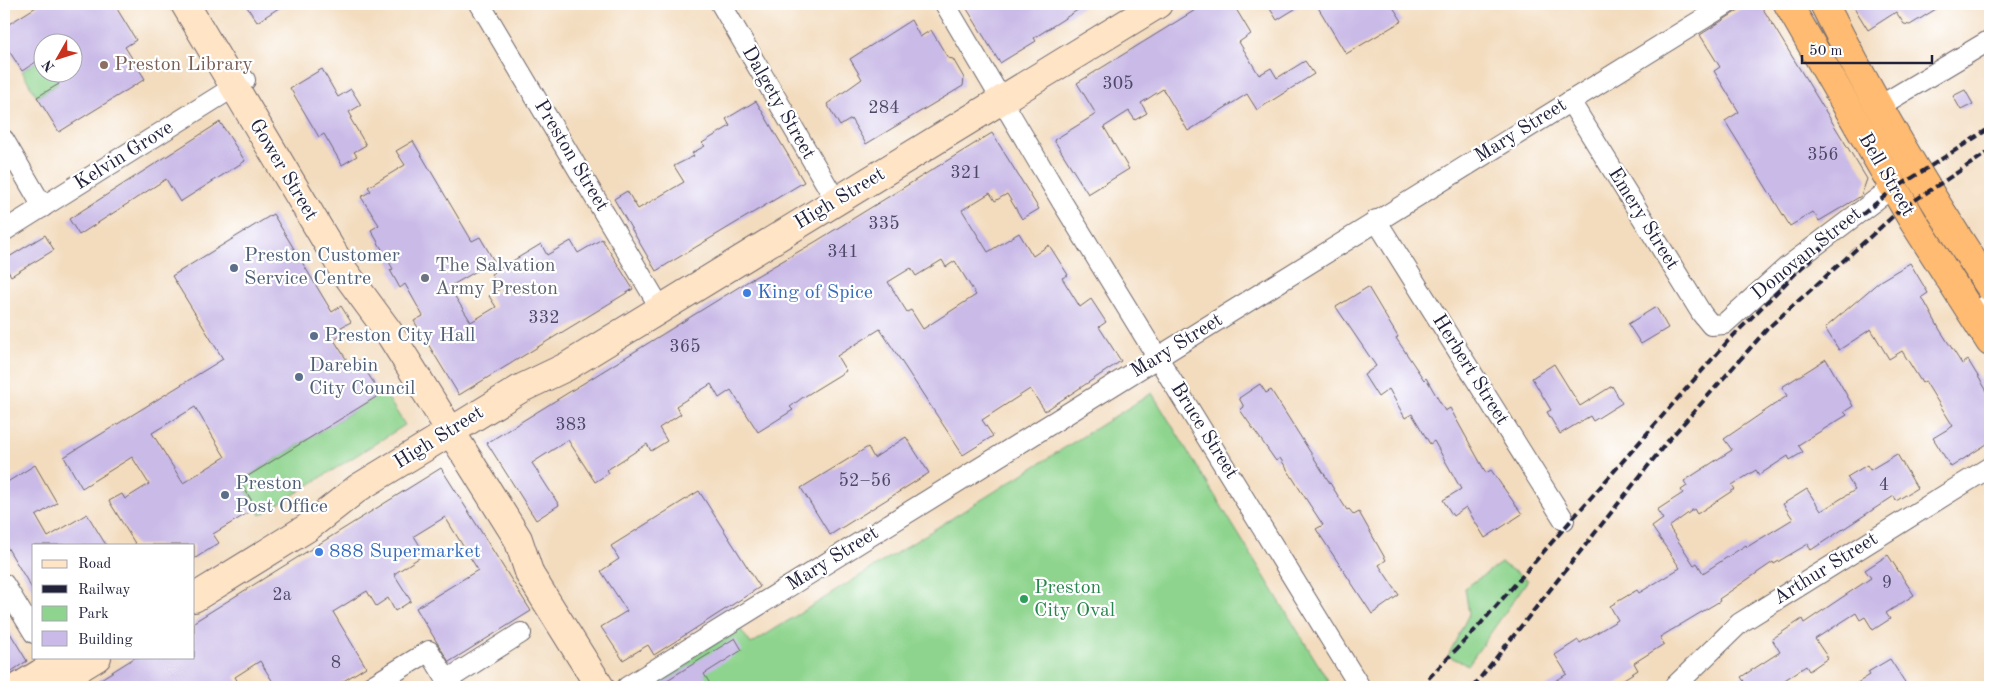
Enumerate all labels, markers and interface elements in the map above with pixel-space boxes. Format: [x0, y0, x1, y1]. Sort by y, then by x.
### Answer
north arrow [32, 32, 82, 82]
scale bar [1802, 32, 1932, 64]
street label: Dalgety Street [738, 43, 818, 163]
text: 50 m [1809, 44, 1843, 59]
place label: Preston Library [114, 55, 253, 75]
text: N [40, 57, 57, 74]
marker: Preston Library [98, 59, 110, 71]
house number: 305 [1102, 75, 1134, 93]
street label: Mary Street [1472, 95, 1570, 167]
street label: Preston Street [530, 97, 612, 215]
house number: 284 [868, 99, 900, 117]
street label: Gower Street [245, 116, 321, 224]
street label: Kelvin Grove [71, 118, 177, 194]
street label: Bell Street [1854, 130, 1918, 220]
house number: 356 [1807, 146, 1839, 164]
street label: High Street [791, 164, 889, 234]
house number: 321 [950, 164, 982, 182]
street label: Emery Street [1604, 164, 1682, 274]
street label: Donovan Street [1748, 204, 1866, 304]
house number: 335 [868, 215, 900, 233]
house number: 341 [827, 243, 859, 261]
place label: Preston Customer Service Centre [244, 246, 400, 289]
place label: The Salvation Army Preston [435, 256, 558, 299]
marker: Preston Customer Service Centre [228, 262, 240, 274]
marker: The Salvation Army Preston [419, 272, 431, 284]
place label: King of Spice [757, 283, 873, 303]
marker: King of Spice [741, 287, 753, 299]
house number: 332 [528, 309, 560, 327]
street label: Mary Street [1128, 310, 1226, 382]
street label: Herbert Street [1428, 311, 1512, 429]
place label: Preston City Hall [324, 326, 475, 346]
marker: Preston City Hall [308, 330, 320, 342]
house number: 365 [669, 338, 701, 356]
place label: Darebin City Council [309, 356, 415, 399]
marker: Darebin City Council [293, 371, 305, 383]
street label: Bruce Street [1167, 379, 1241, 483]
street label: High Street [391, 403, 487, 473]
house number: 383 [555, 416, 587, 434]
house number: 52–56 [839, 472, 891, 490]
place label: Preston Post Office [235, 474, 328, 517]
house number: 4 [1879, 476, 1889, 494]
marker: Preston Post Office [219, 489, 231, 501]
street label: Mary Street [784, 523, 882, 595]
street label: Arthur Street [1770, 529, 1882, 609]
place label: 888 Supermarket [329, 542, 481, 562]
legend [32, 544, 195, 658]
marker: 888 Supermarket [313, 546, 325, 558]
text: Road [78, 557, 112, 572]
house number: 9 [1882, 574, 1892, 592]
place label: Preston City Oval [1034, 578, 1115, 621]
text: Railway [78, 583, 131, 598]
house number: 2a [272, 586, 292, 604]
marker: Preston City Oval [1018, 593, 1030, 605]
text: Park [78, 607, 109, 622]
text: Building [78, 633, 133, 648]
house number: 8 [331, 654, 341, 672]

